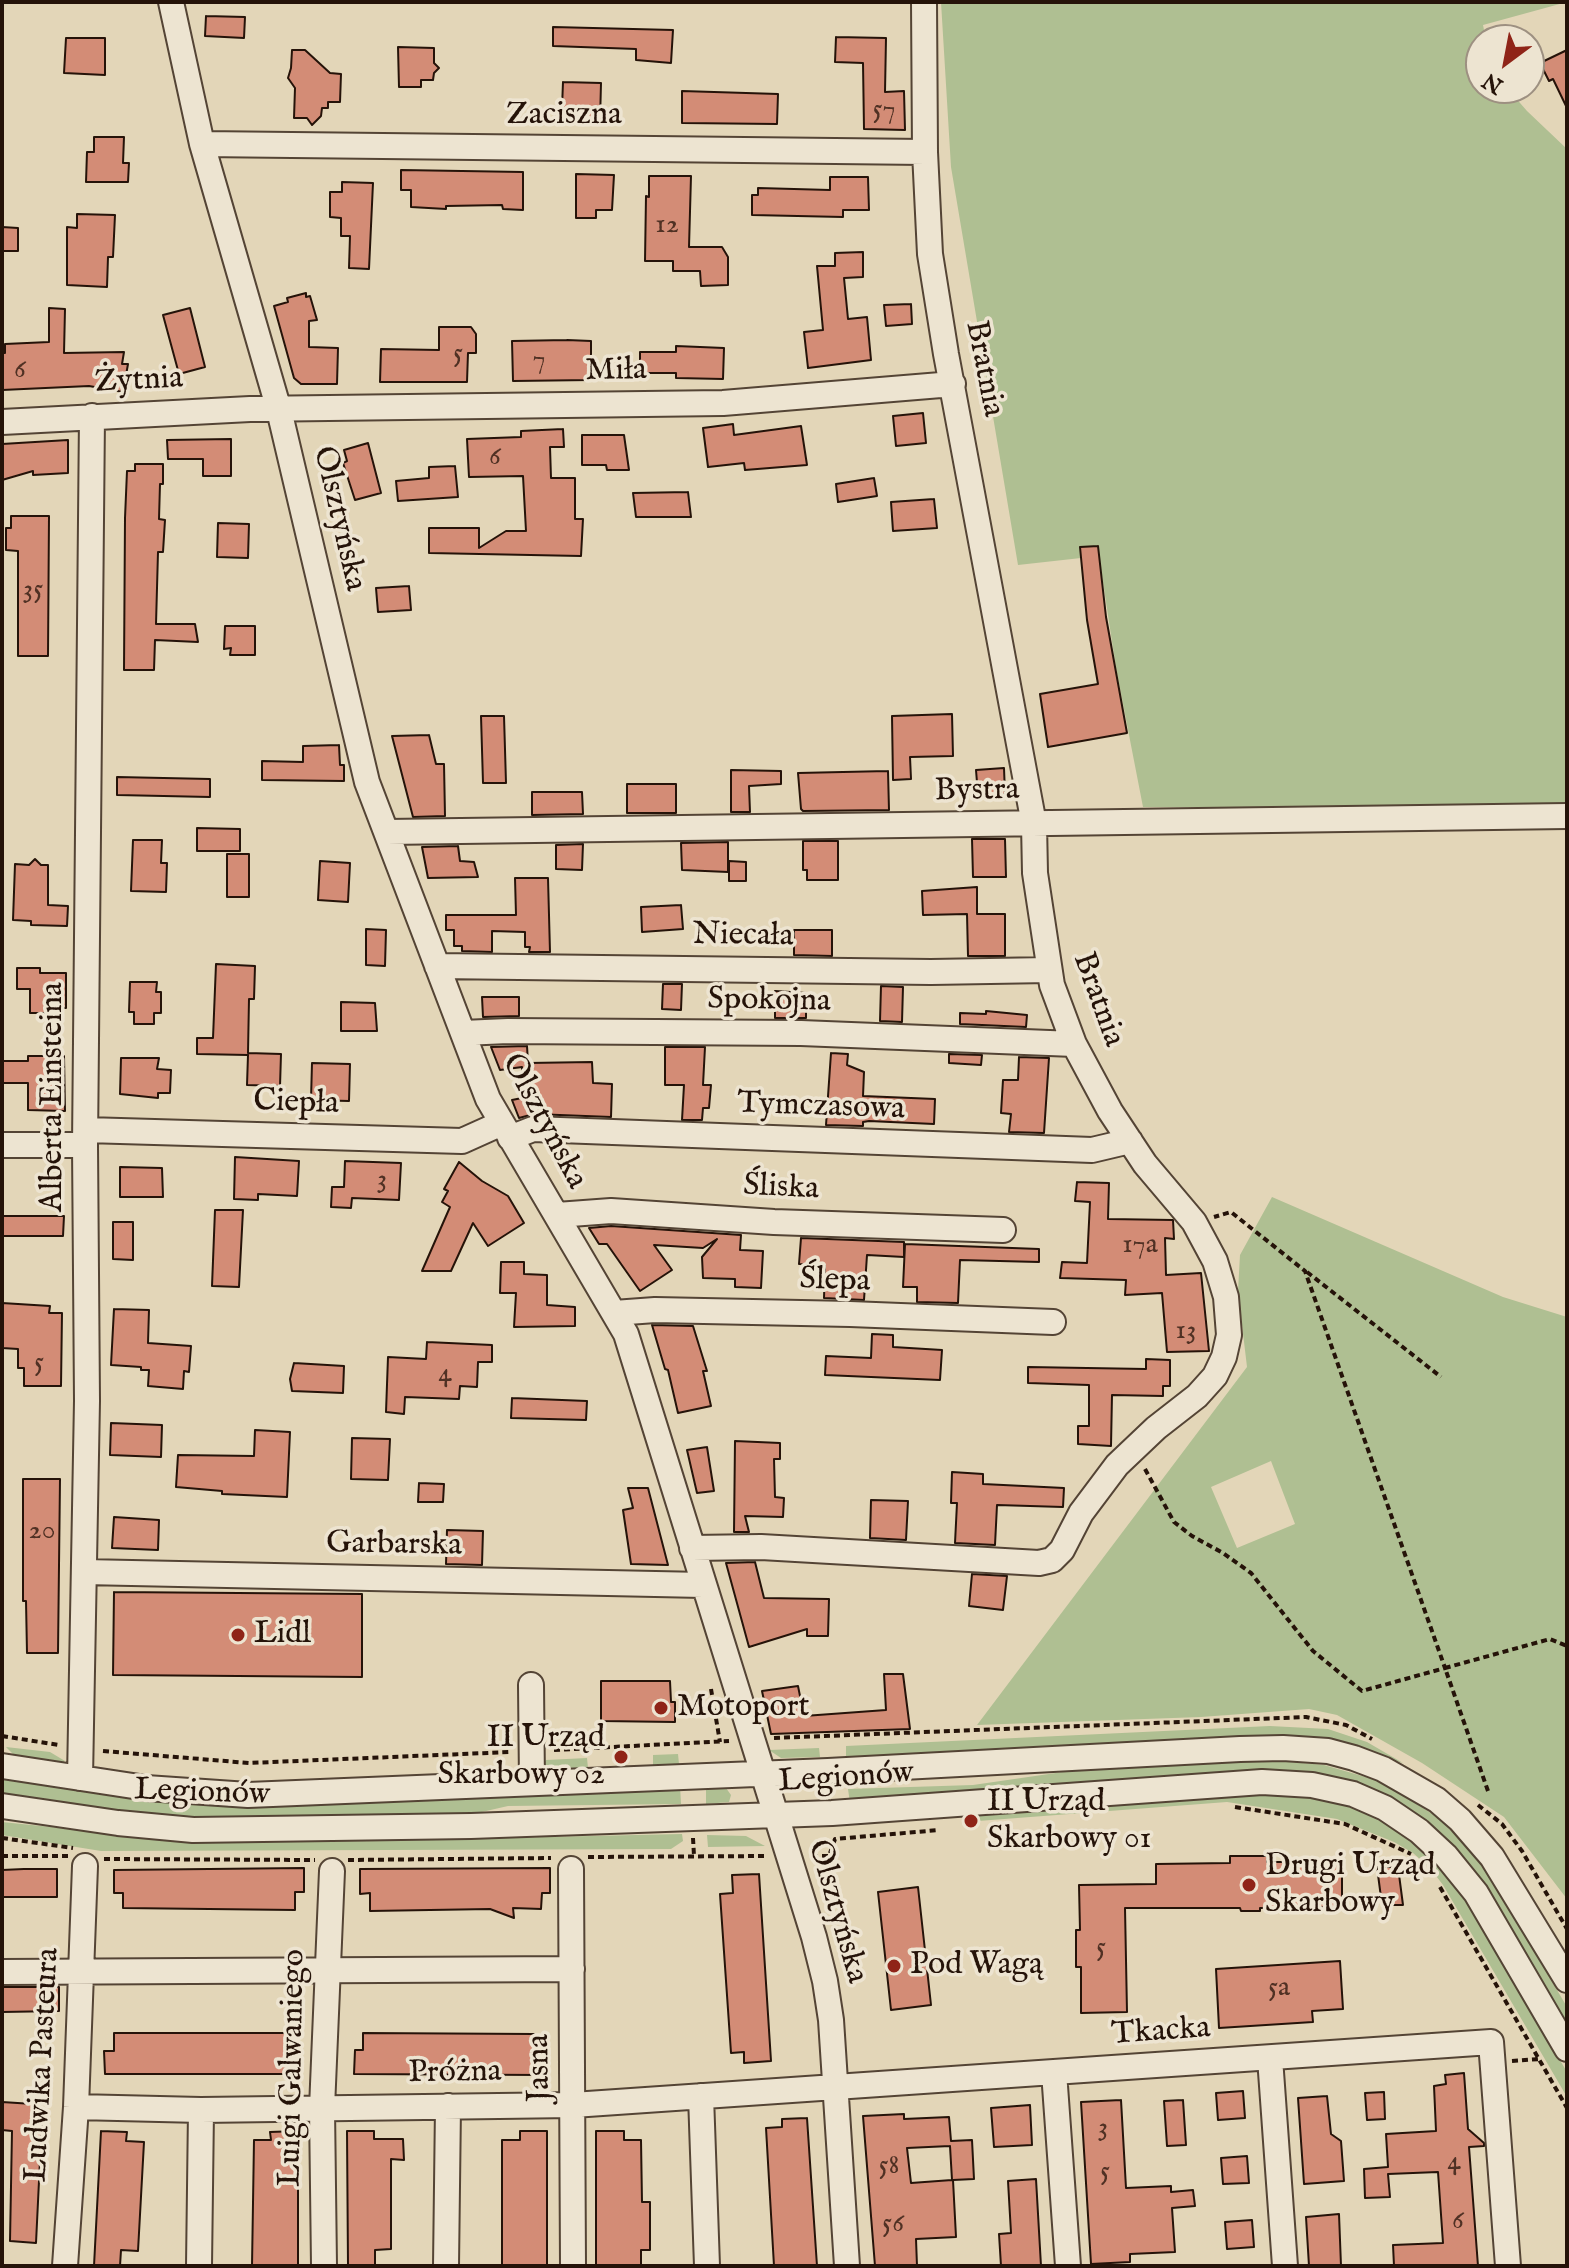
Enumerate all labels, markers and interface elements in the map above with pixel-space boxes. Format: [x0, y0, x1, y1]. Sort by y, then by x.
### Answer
north arrow [1465, 24, 1545, 104]
text: N [1478, 66, 1509, 100]
house number: 57 [872, 94, 896, 128]
street label: Zaciszna [506, 97, 622, 135]
house number: 12 [655, 209, 679, 243]
street label: Bratnia [955, 318, 1011, 420]
house number: 5 [453, 338, 463, 372]
house number: 7 [532, 344, 546, 378]
street label: Miła [585, 352, 647, 392]
house number: 6 [14, 354, 26, 388]
street label: Żytnia [94, 361, 184, 403]
house number: 6 [489, 441, 501, 475]
street label: Olsztyńska [303, 443, 373, 595]
house number: 35 [23, 574, 43, 608]
street label: Bystra [934, 772, 1020, 812]
street label: Niecała [692, 917, 794, 957]
street label: Bratnia [1062, 948, 1132, 1052]
street label: Alberta Einsteina [35, 982, 73, 1212]
street label: Spokojna [707, 982, 831, 1022]
street label: Olsztyńska [491, 1048, 595, 1196]
street label: Ciepła [253, 1083, 339, 1125]
street label: Tymczasowa [737, 1086, 905, 1130]
house number: 3 [377, 1164, 387, 1198]
street label: Śliska [742, 1168, 820, 1210]
house number: 17a [1122, 1229, 1158, 1263]
street label: Ślepa [799, 1262, 871, 1302]
house number: 13 [1176, 1315, 1196, 1349]
house number: 5 [34, 1347, 44, 1381]
house number: 4 [438, 1358, 452, 1392]
house number: 20 [29, 1515, 55, 1549]
street label: Garbarska [326, 1526, 462, 1566]
place label: Lidl [254, 1616, 311, 1654]
marker: Lidl [229, 1626, 247, 1644]
place label: Motoport [677, 1689, 809, 1727]
marker: Motoport [652, 1699, 670, 1717]
place label: II Urząd Skarbowy 02 [437, 1720, 605, 1795]
marker: II Urząd Skarbowy 02 [612, 1748, 630, 1766]
street label: Legionów [777, 1755, 915, 1803]
street label: Legionów [134, 1772, 270, 1816]
place label: II Urząd Skarbowy 01 [987, 1784, 1151, 1859]
marker: II Urząd Skarbowy 01 [962, 1812, 980, 1830]
street label: Olsztyńska [797, 1836, 875, 1988]
place label: Drugi Urząd Skarbowy [1265, 1848, 1436, 1923]
marker: Drugi Urząd Skarbowy [1240, 1876, 1258, 1894]
house number: 5 [1096, 1932, 1106, 1966]
street label: Ludwika Pasteura [19, 1947, 69, 2183]
place label: Pod Wagą [910, 1947, 1043, 1985]
street label: Luigi Galwaniego [273, 1949, 315, 2187]
marker: Pod Wagą [885, 1957, 903, 1975]
house number: 5a [1268, 1972, 1290, 2006]
street label: Tkacka [1110, 2010, 1212, 2056]
street label: Jasna [521, 2034, 561, 2102]
street label: Próżna [408, 2054, 502, 2094]
house number: 3 [1098, 2112, 1108, 2146]
house number: 4 [1447, 2146, 1461, 2180]
house number: 58 [878, 2150, 900, 2184]
house number: 5 [1100, 2156, 1110, 2190]
house number: 6 [1452, 2205, 1464, 2239]
house number: 56 [882, 2208, 904, 2242]

